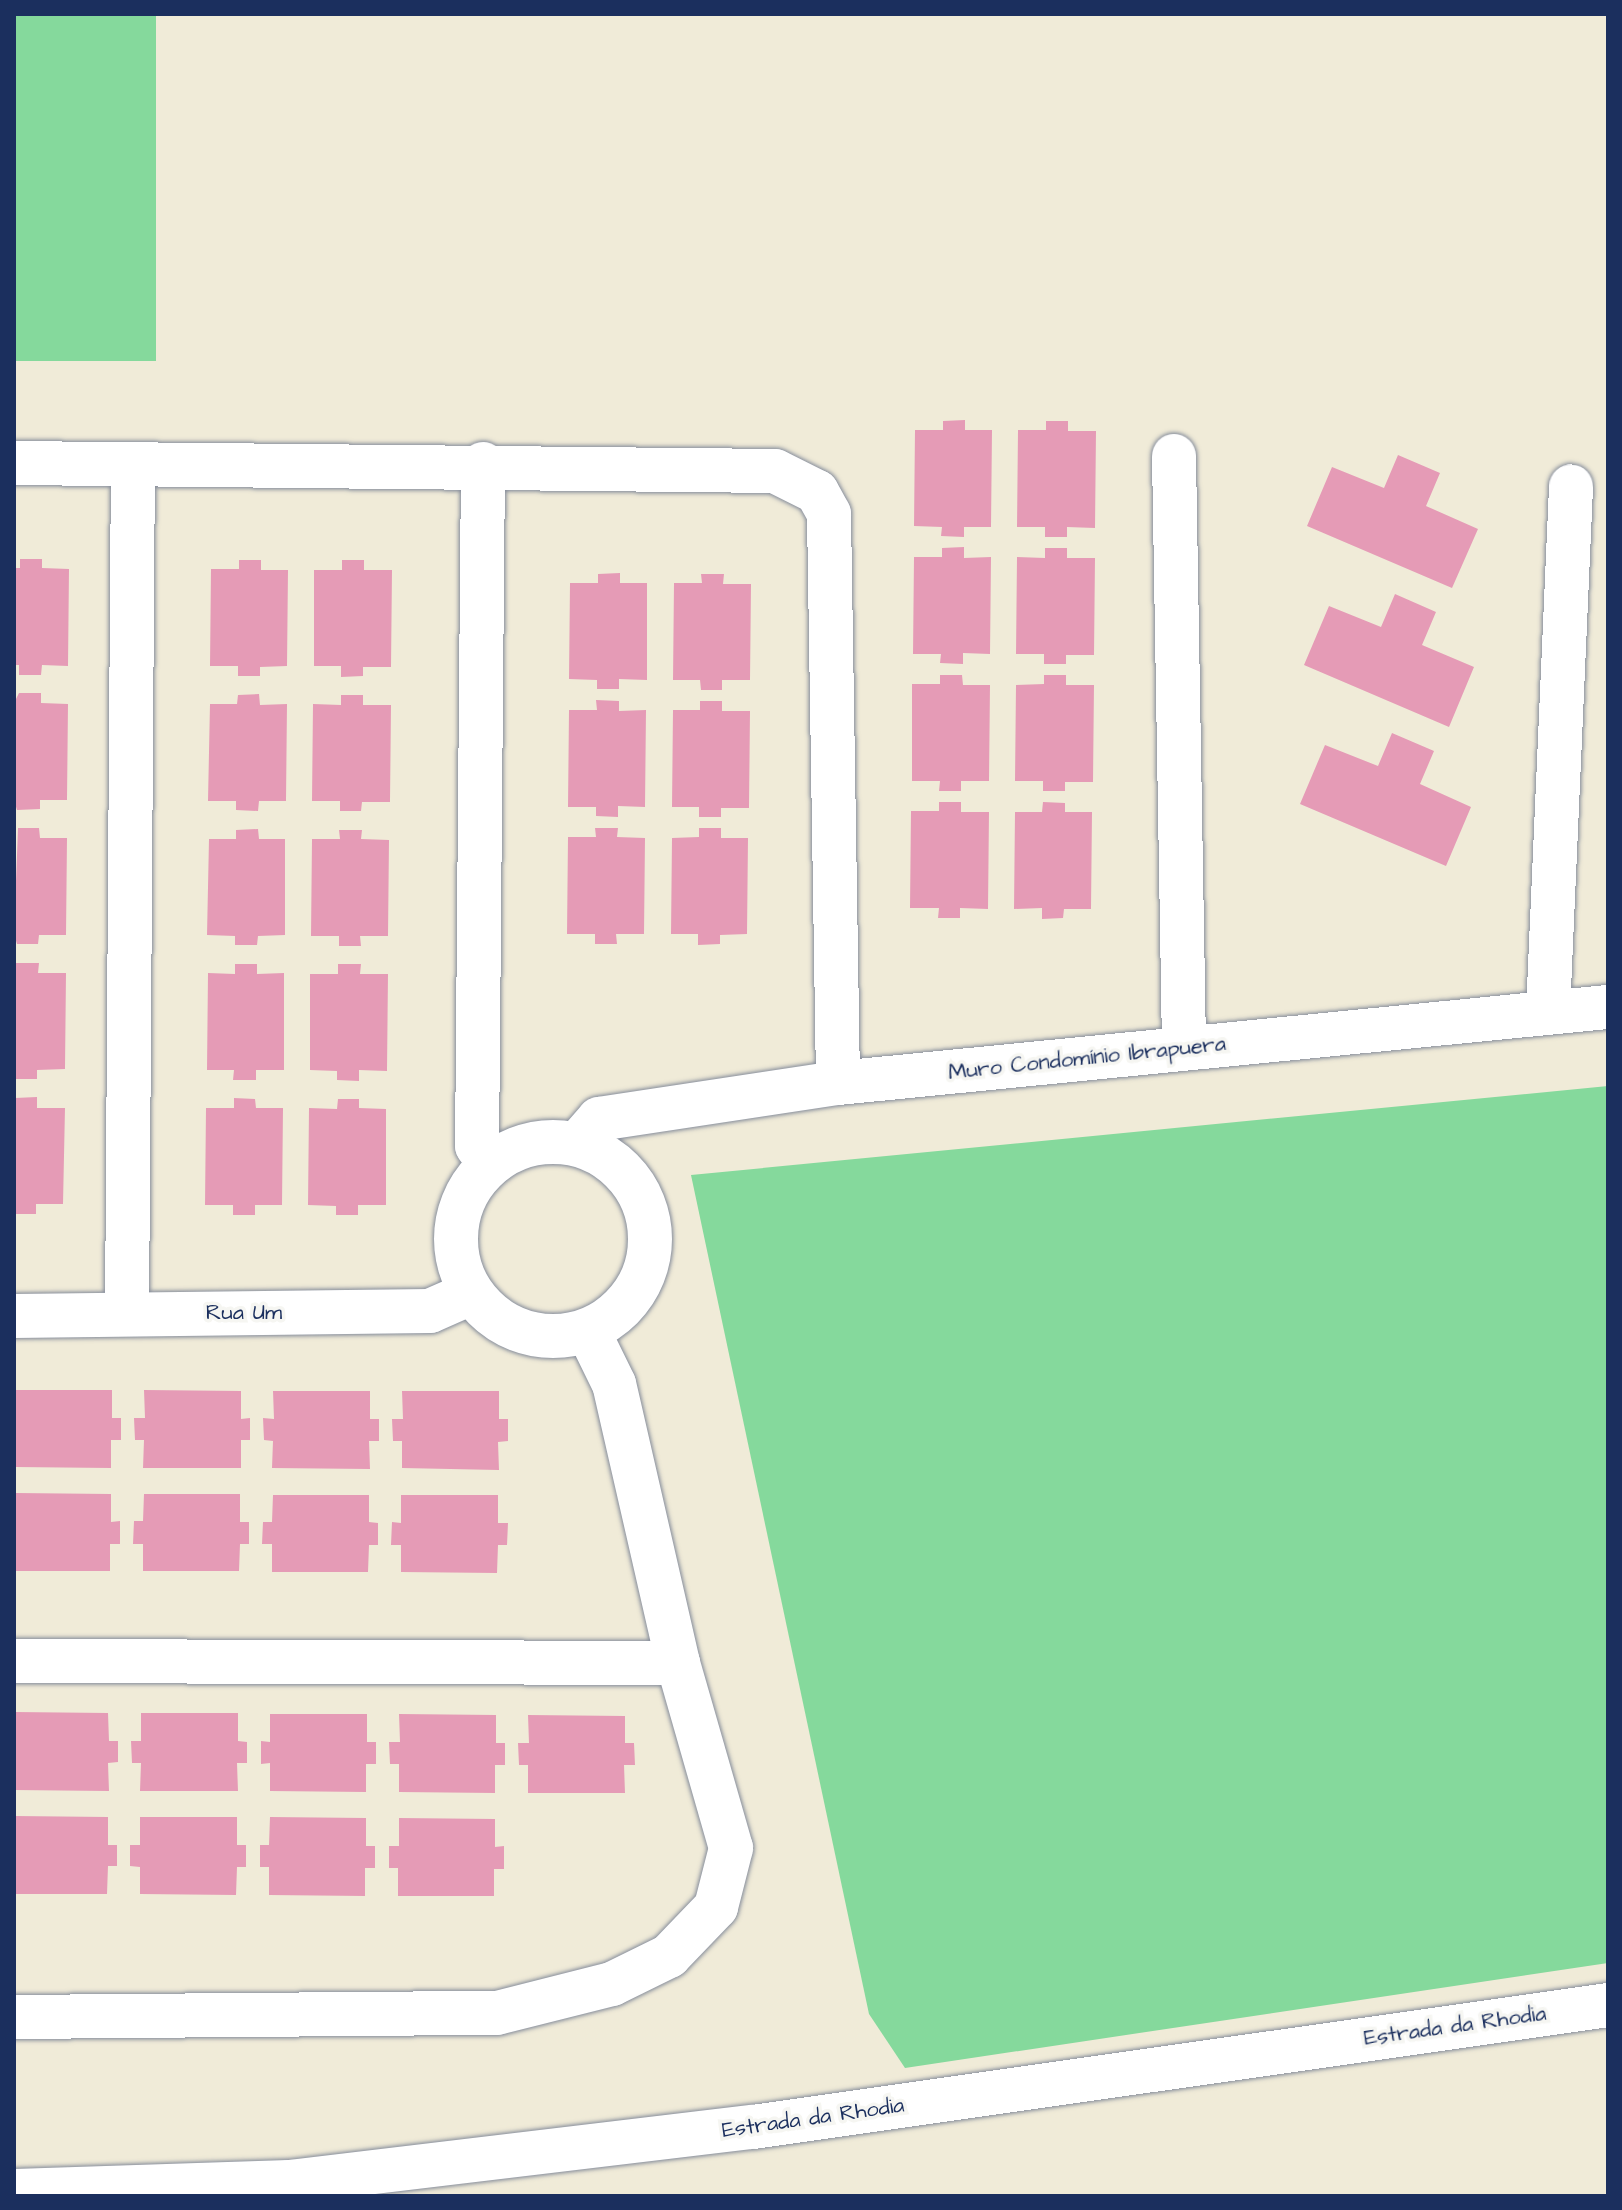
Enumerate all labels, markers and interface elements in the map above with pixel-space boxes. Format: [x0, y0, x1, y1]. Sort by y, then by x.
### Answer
street label: Muro Condomínio Ibrapuera [947, 1030, 1227, 1086]
street label: Rua Um [206, 1300, 282, 1326]
street label: Estrada da Rhodia [1362, 2000, 1548, 2052]
street label: Estrada da Rhodia [720, 2092, 906, 2144]

